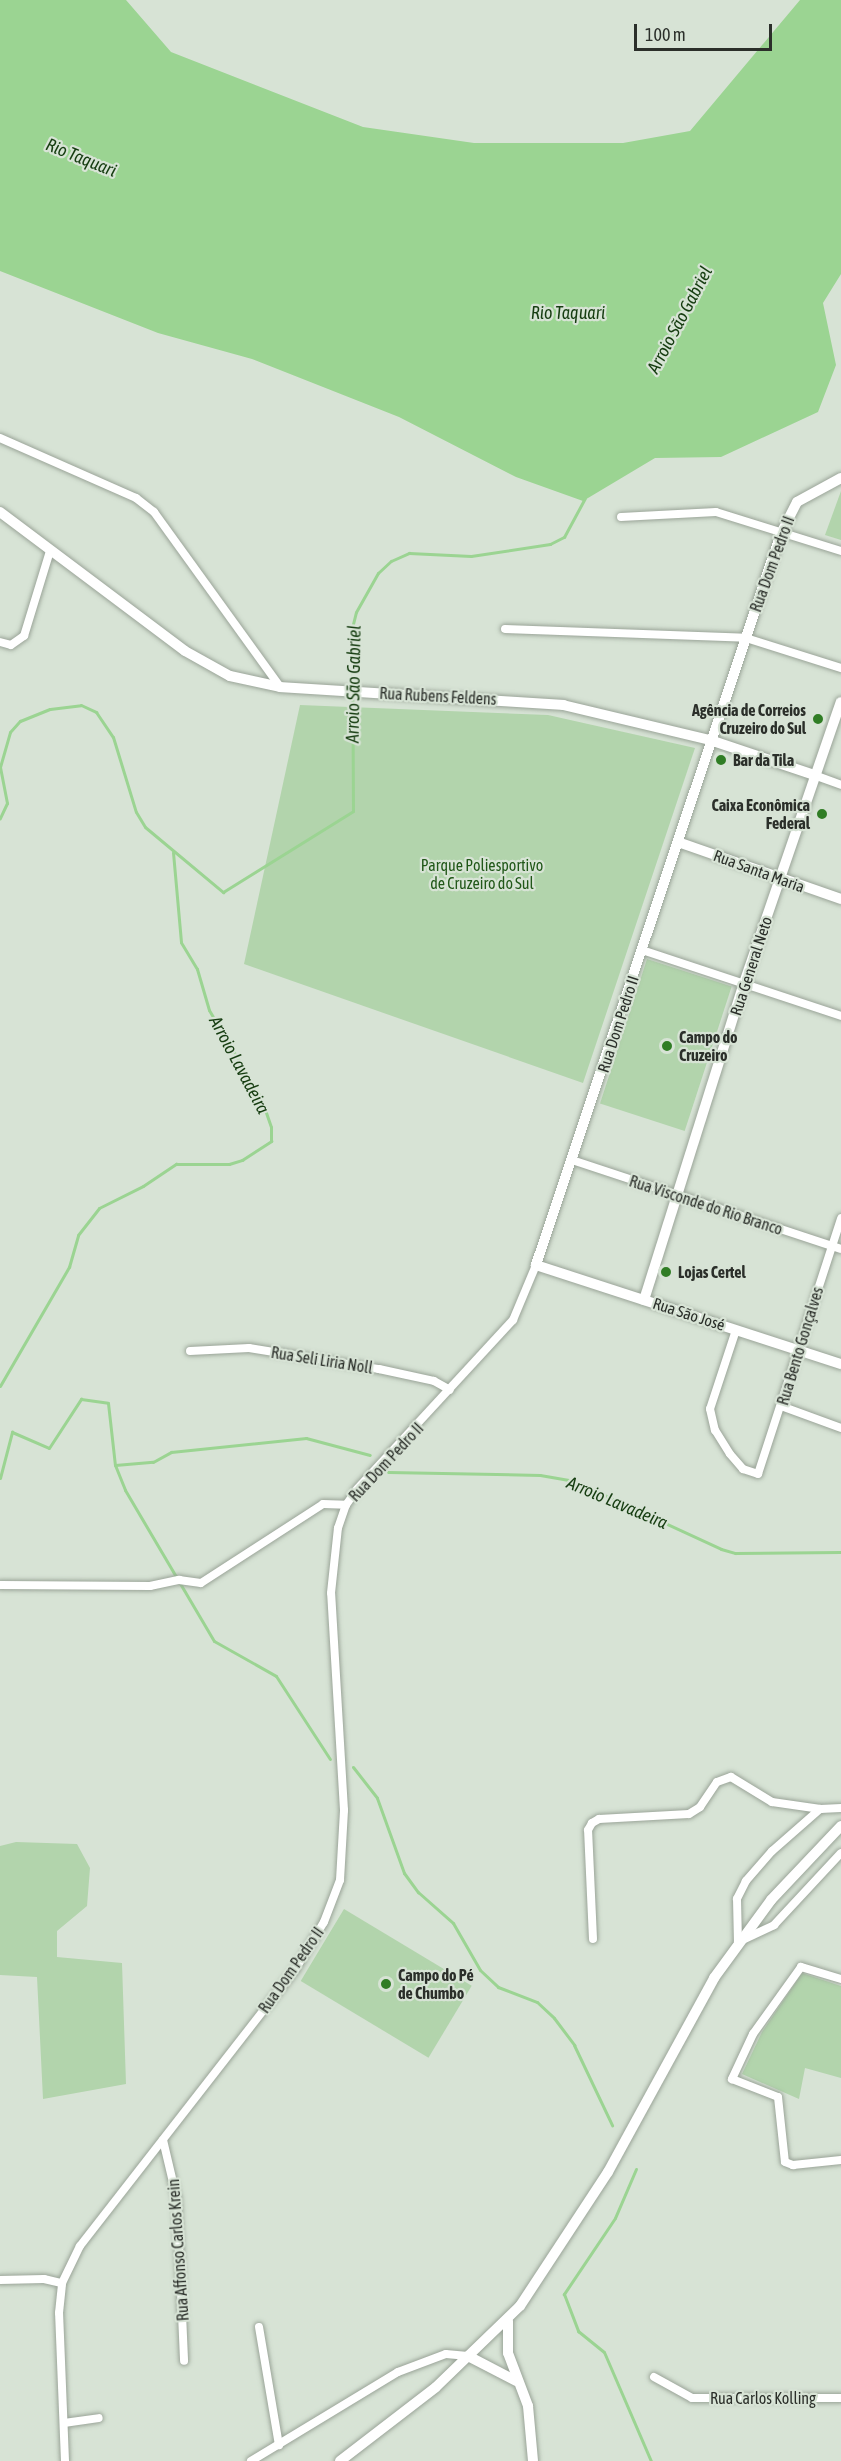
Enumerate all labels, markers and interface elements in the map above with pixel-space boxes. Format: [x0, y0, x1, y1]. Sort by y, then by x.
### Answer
scale bar [637, 12, 775, 50]
text: 100 m [645, 24, 686, 45]
water label: Rio Taquari [43, 134, 119, 182]
water label: Arroio São Gabriel [643, 263, 717, 377]
water label: Rio Taquari [531, 302, 605, 324]
street label: Rua Dom Pedro II [746, 513, 798, 615]
water label: Arroio São Gabriel [342, 625, 366, 743]
street label: Rua Rubens Feldens [379, 683, 497, 709]
place label: Agência de Correios Cruzeiro do Sul [692, 700, 806, 738]
marker: Agência de Correios Cruzeiro do Sul [811, 712, 825, 726]
place label: Bar da Tila [733, 750, 794, 770]
marker: Bar da Tila [714, 753, 728, 767]
place label: Caixa Econômica Federal [711, 795, 810, 833]
marker: Caixa Econômica Federal [815, 807, 829, 821]
street label: Rua Santa Maria [711, 846, 807, 896]
park label: Parque Poliesportivo de Cruzeiro do Sul [421, 855, 543, 893]
street label: Rua General Neto [726, 914, 776, 1018]
street label: Rua Dom Pedro II [593, 973, 643, 1075]
water label: Arroio Lavadeira [204, 1013, 274, 1117]
place label: Campo do Cruzeiro [679, 1027, 738, 1065]
marker: Campo do Cruzeiro [660, 1039, 674, 1053]
street label: Rua Visconde do Rio Branco [627, 1171, 785, 1239]
place label: Lojas Certel [678, 1262, 746, 1282]
marker: Lojas Certel [659, 1265, 673, 1279]
street label: Rua Bento Gonçalves [773, 1285, 827, 1407]
street label: Rua São José [650, 1293, 728, 1335]
street label: Rua Seli Liria Noll [270, 1342, 374, 1378]
street label: Rua Dom Pedro II [345, 1419, 427, 1505]
water label: Arroio Lavadeira [563, 1472, 671, 1534]
street label: Rua Dom Pedro II [254, 1923, 328, 2017]
place label: Campo do Pé de Chumbo [398, 1965, 474, 2003]
marker: Campo do Pé de Chumbo [379, 1977, 393, 1991]
street label: Rua Affonso Carlos Krein [163, 2178, 193, 2322]
street label: Rua Carlos Kolling [710, 2388, 816, 2408]

